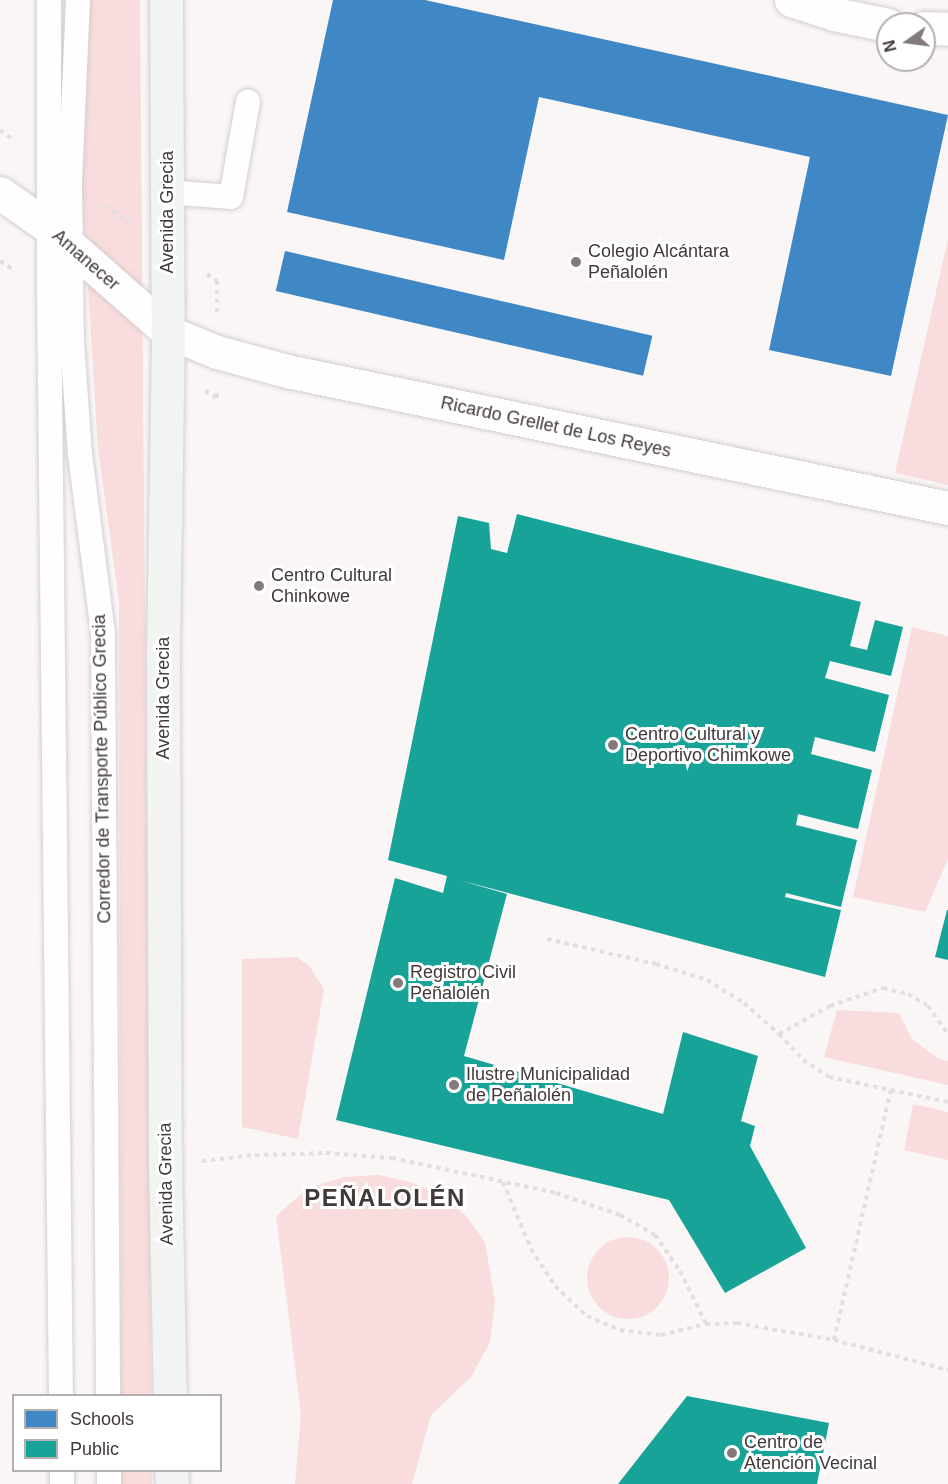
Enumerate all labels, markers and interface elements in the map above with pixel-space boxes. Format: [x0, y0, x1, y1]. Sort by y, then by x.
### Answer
north arrow [876, 12, 936, 72]
text: N [880, 38, 900, 54]
street label: Avenida Grecia [156, 151, 178, 273]
street label: Amanecer [48, 225, 124, 295]
place label: Colegio Alcántara Peñalolén [588, 241, 730, 284]
marker: Colegio Alcántara Peñalolén [569, 255, 583, 269]
street label: Ricardo Grellet de Los Reyes [439, 392, 673, 462]
place label: Centro Cultural Chinkowe [271, 565, 392, 608]
marker: Centro Cultural Chinkowe [252, 579, 266, 593]
street label: Corredor de Transporte Público Grecia [89, 614, 115, 924]
street label: Avenida Grecia [152, 637, 174, 759]
place label: Centro Cultural y Deportivo Chimkowe [625, 724, 791, 766]
marker: Centro Cultural y Deportivo Chimkowe [606, 738, 620, 752]
place label: Registro Civil Peñalolén [410, 962, 516, 1004]
marker: Registro Civil Peñalolén [391, 976, 405, 990]
place label: Ilustre Municipalidad de Peñalolén [466, 1064, 630, 1106]
marker: Ilustre Municipalidad de Peñalolén [447, 1078, 461, 1092]
street label: Avenida Grecia [154, 1122, 178, 1246]
district label: PEÑALOLÉN [304, 1184, 466, 1212]
legend [12, 1394, 222, 1472]
text: Schools [70, 1409, 134, 1429]
place label: Centro de Atención Vecinal [744, 1432, 877, 1474]
text: Public [70, 1439, 119, 1459]
marker: Centro de Atención Vecinal [725, 1446, 739, 1460]

